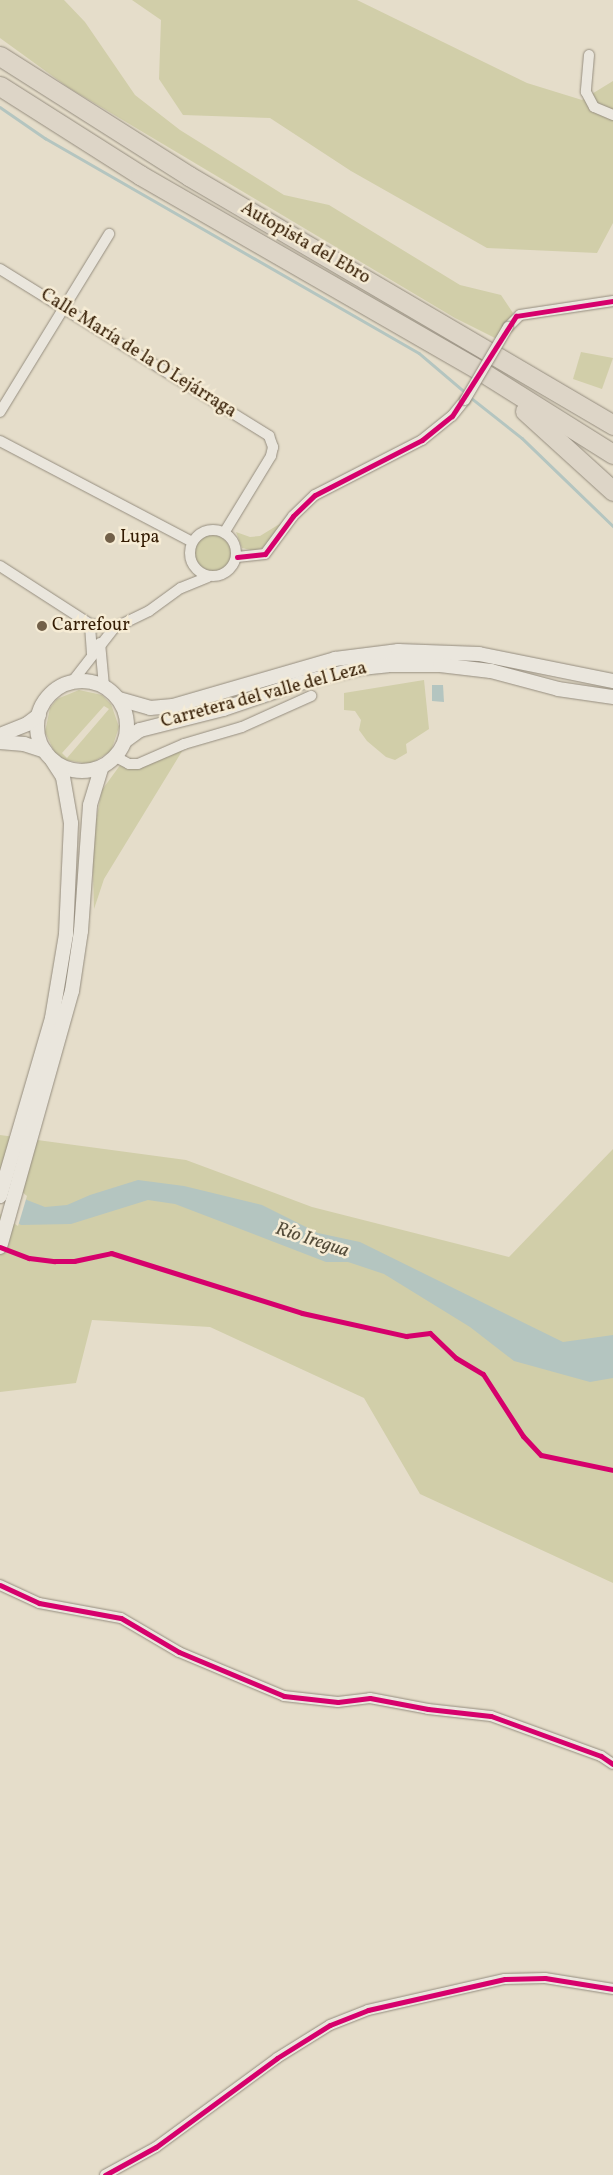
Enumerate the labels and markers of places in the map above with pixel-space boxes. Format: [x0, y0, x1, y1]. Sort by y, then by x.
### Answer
place label: Lupa [120, 527, 160, 549]
marker: Lupa [104, 532, 116, 544]
place label: Carrefour [52, 615, 130, 637]
marker: Carrefour [36, 620, 48, 632]

